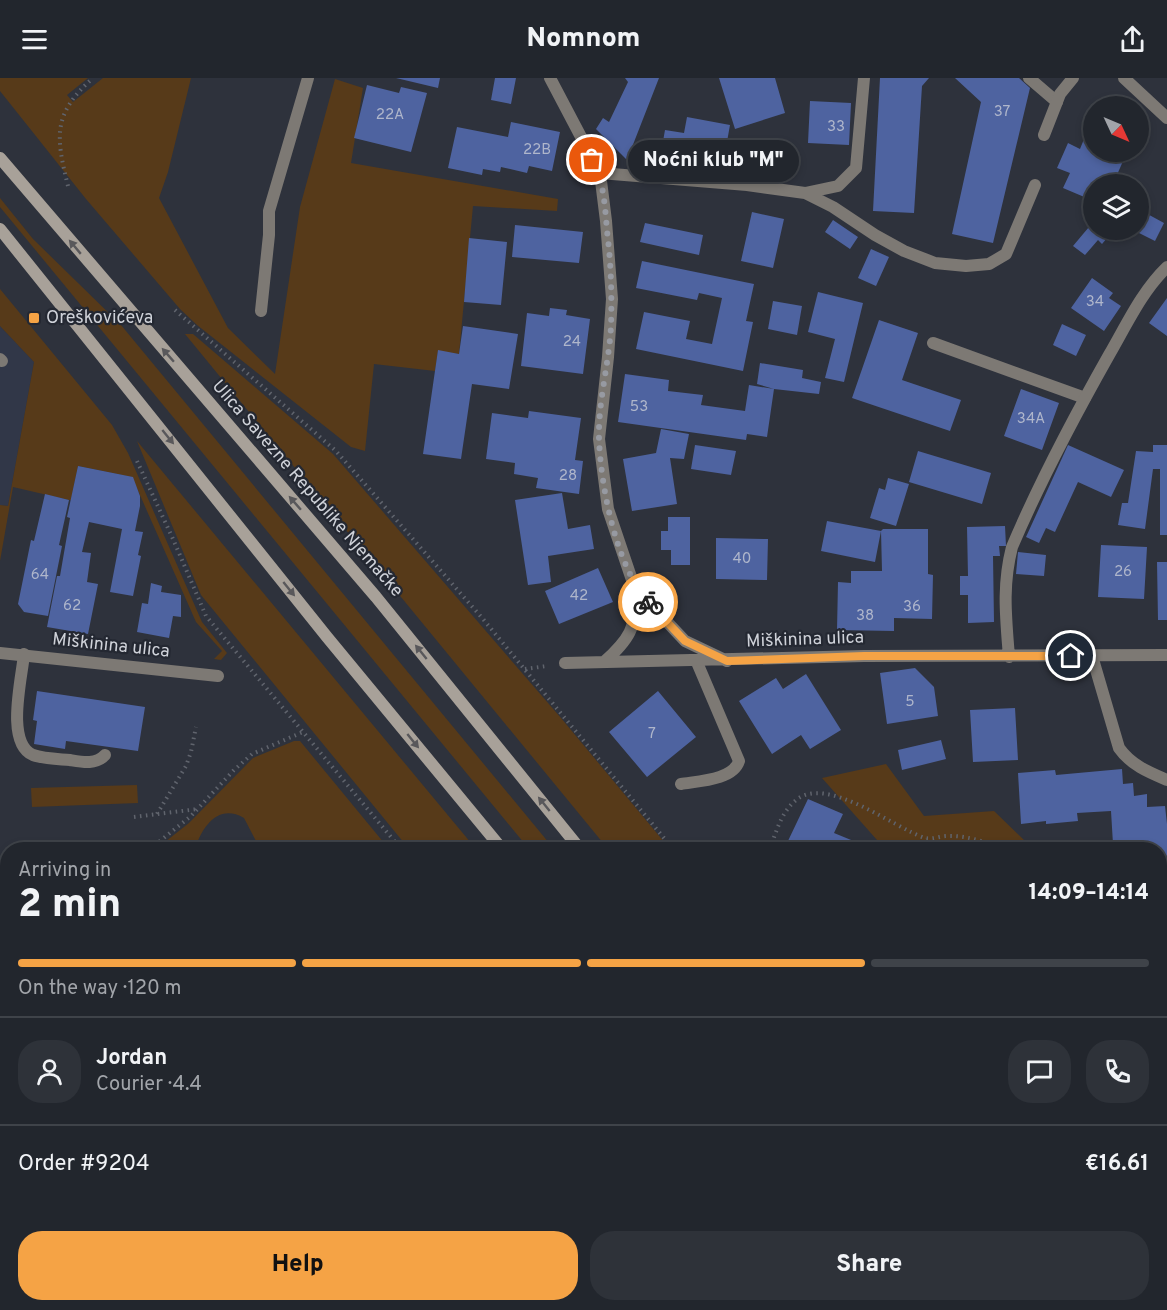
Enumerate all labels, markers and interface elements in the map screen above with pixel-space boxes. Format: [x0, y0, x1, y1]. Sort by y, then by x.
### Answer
text: Nomnom [527, 22, 640, 56]
icon: menu [18, 23, 51, 56]
icon: share [1116, 23, 1149, 56]
north arrow [1083, 96, 1149, 162]
map controls [1083, 96, 1149, 240]
house number: 37 [994, 103, 1011, 122]
house number: 22A [376, 106, 404, 125]
house number: 33 [827, 118, 845, 137]
pin [566, 134, 617, 185]
callout: Noćni klub "M" [628, 139, 799, 181]
house number: 22B [523, 141, 551, 160]
icon: bag [575, 143, 608, 176]
text: Noćni klub "M" [643, 148, 784, 174]
button: layers [1083, 174, 1149, 240]
one-way arrow [69, 240, 82, 255]
house number: 34 [1086, 293, 1104, 312]
place label: Oreškovićeva [46, 307, 153, 330]
marker: Oreškovićeva [27, 311, 41, 325]
house number: 24 [563, 333, 581, 352]
one-way arrow [162, 348, 175, 363]
street label: Ulica Savezne Republike Njemačke [206, 376, 408, 602]
house number: 53 [630, 398, 648, 417]
house number: 34A [1017, 410, 1045, 429]
one-way arrow [161, 429, 174, 445]
house number: 28 [559, 467, 577, 486]
one-way arrow [289, 496, 302, 511]
house number: 40 [733, 550, 751, 569]
house number: 26 [1114, 563, 1132, 582]
house number: 64 [31, 566, 49, 585]
courier [618, 572, 678, 632]
one-way arrow [283, 582, 295, 597]
icon: bike [632, 586, 665, 619]
house number: 42 [570, 587, 588, 606]
house number: 62 [63, 597, 81, 616]
house number: 36 [903, 598, 921, 617]
house number: 38 [856, 607, 874, 626]
street label: Miškinina ulica [746, 626, 864, 654]
street label: Miškinina ulica [51, 628, 171, 664]
pin [1045, 630, 1096, 681]
icon: home [1054, 639, 1087, 672]
one-way arrow [414, 644, 427, 660]
house number: 5 [905, 693, 915, 712]
house number: 7 [648, 725, 656, 744]
one-way arrow [406, 733, 418, 748]
one-way arrow [538, 796, 550, 811]
text: Arriving in [18, 858, 111, 884]
text: 14:09–14:14 [1028, 880, 1149, 907]
text: 2 min [18, 882, 121, 931]
text: On the way · 120 m [18, 976, 182, 1002]
button: person [18, 1040, 81, 1103]
button: chat [1008, 1040, 1071, 1103]
button: phone [1086, 1040, 1149, 1103]
text: Jordan [96, 1045, 167, 1072]
text: Courier · 4.4 [96, 1072, 202, 1098]
text: Order #9204 [18, 1151, 150, 1178]
text: €16.61 [1085, 1151, 1149, 1178]
button: Help [18, 1231, 578, 1300]
button: Share [590, 1231, 1149, 1300]

